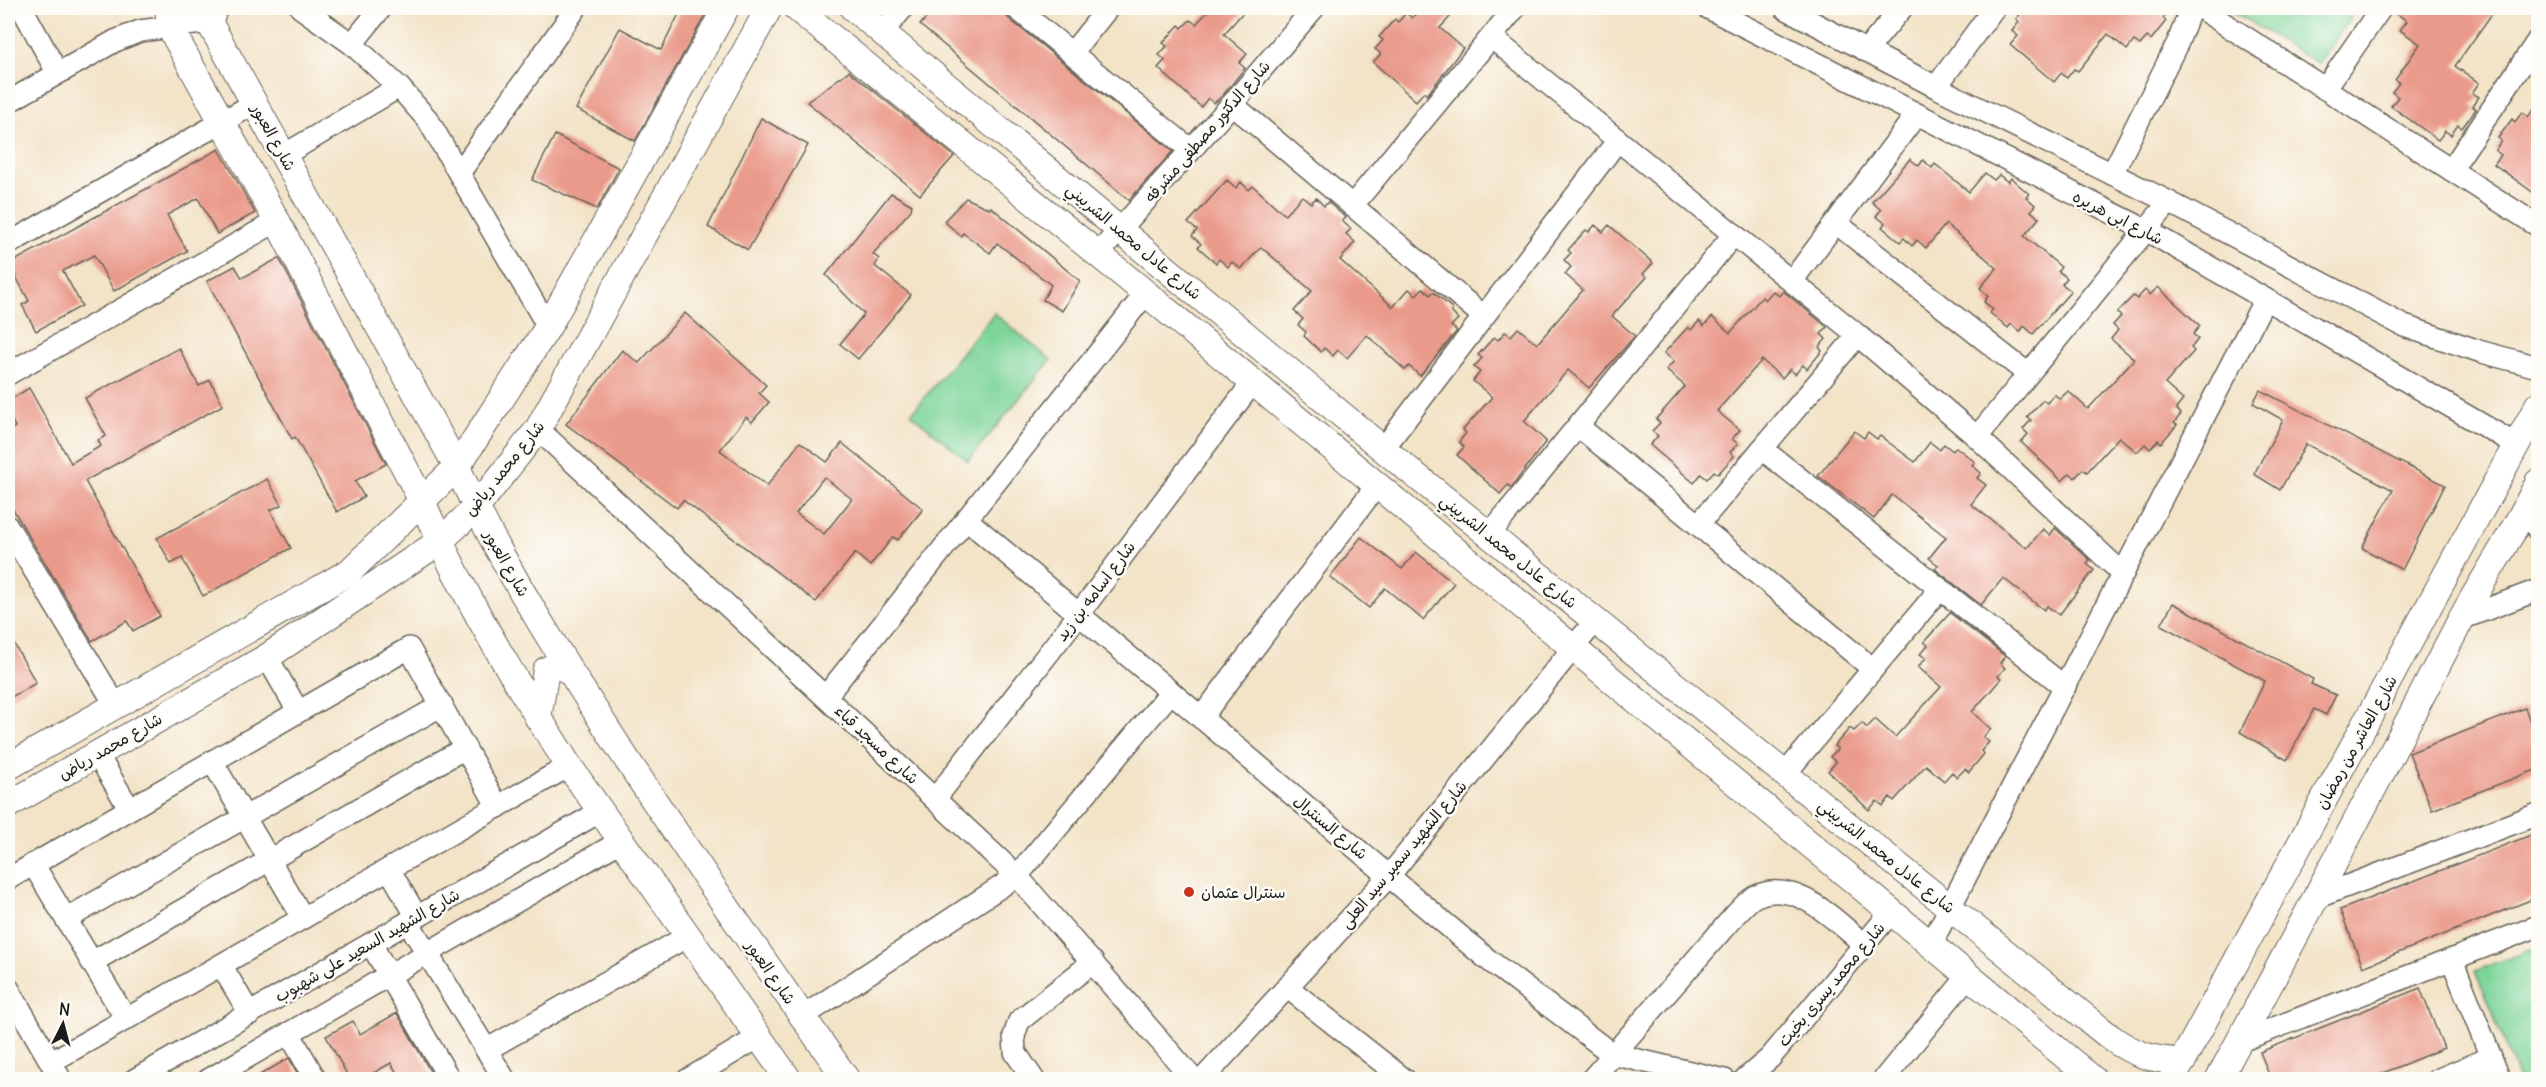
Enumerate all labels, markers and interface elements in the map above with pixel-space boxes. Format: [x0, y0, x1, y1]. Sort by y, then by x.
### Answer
street label: شارع الدكتور مصطفى مشرفه [1140, 56, 1276, 207]
street label: شارع العبور [245, 98, 301, 175]
street label: شارع عادل محمد الشربيني [1059, 179, 1206, 307]
street label: شارع ابى هريره [2069, 186, 2167, 250]
street label: شارع محمد رياض [459, 416, 550, 521]
street label: شارع عادل محمد الشربيني [1433, 490, 1581, 616]
street label: شارع العبور [477, 524, 534, 601]
street label: شارع اسامه بن زيد [1051, 537, 1141, 646]
street label: شارع العاشر من رمضان [2311, 672, 2403, 813]
street label: شارع مسجد قباء [829, 700, 923, 789]
street label: شارع محمد رياض [54, 708, 167, 786]
street label: شارع الشهيد سمير سيد العلى [1335, 776, 1472, 933]
street label: شارع السنترال [1289, 790, 1372, 865]
street label: شارع عادل محمد الشربيني [1811, 795, 1959, 921]
place label: سنترال عثمان [1201, 882, 1286, 902]
street label: شارع الشهيد السعيد على شهبوب [271, 884, 464, 1008]
marker: سنترال عثمان [1182, 885, 1196, 899]
street label: شارع محمد يسرى بخيت [1773, 918, 1890, 1052]
street label: شارع العبور [739, 934, 800, 1009]
north arrow [33, 994, 93, 1054]
text: N [58, 999, 71, 1020]

